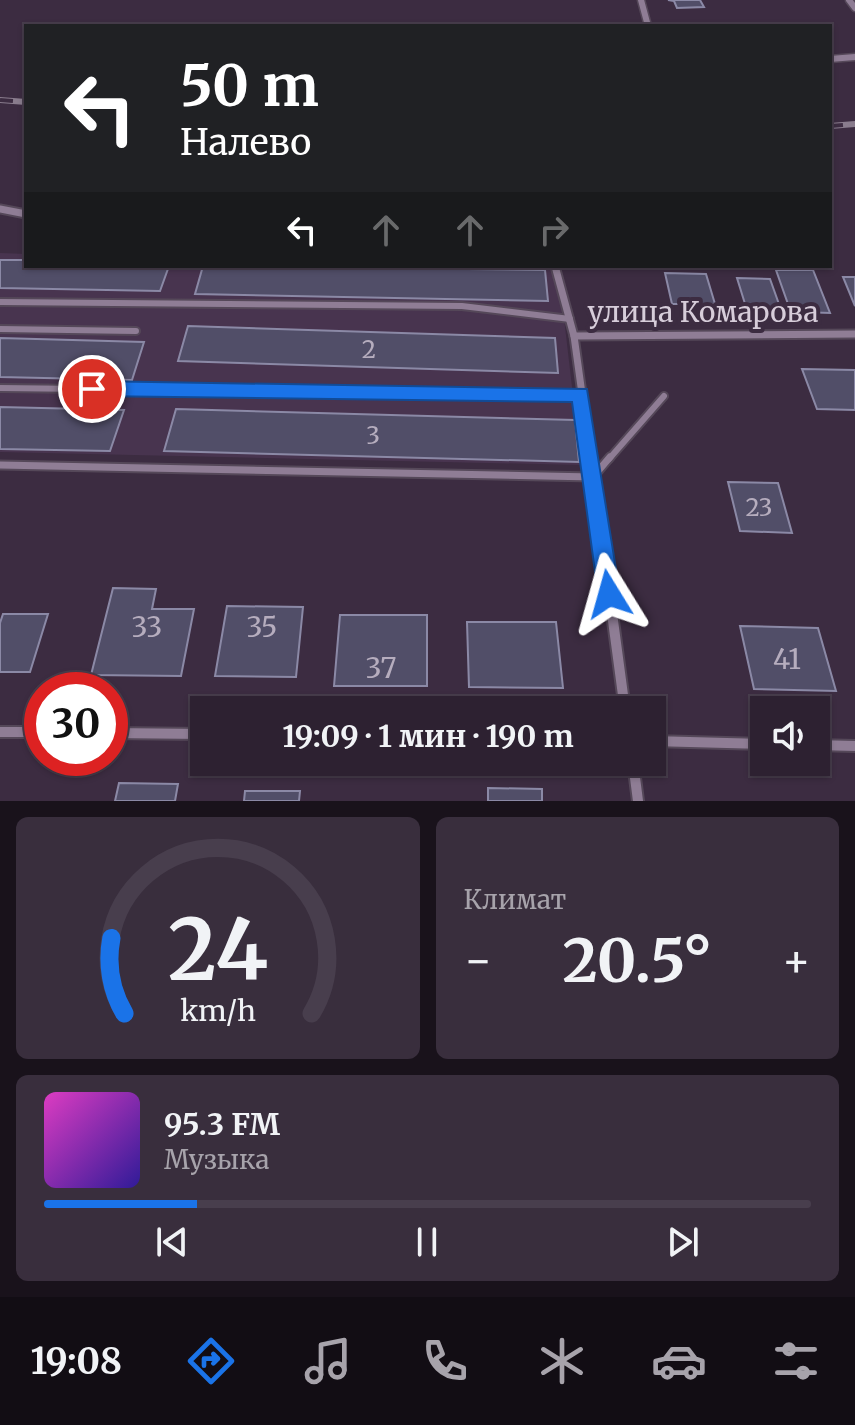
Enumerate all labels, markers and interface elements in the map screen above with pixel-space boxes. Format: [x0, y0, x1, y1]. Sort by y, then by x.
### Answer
text: 50 m [180, 51, 319, 121]
icon: left [48, 56, 152, 160]
text: Налево [180, 120, 311, 165]
icon: left [280, 208, 324, 252]
icon: ahead [364, 208, 408, 252]
icon: ahead [448, 208, 492, 252]
icon: right [532, 208, 576, 252]
street label: улица Комарова [588, 294, 818, 330]
house number: 2 [362, 334, 376, 365]
pin [58, 355, 126, 423]
icon: arrive [70, 367, 114, 411]
house number: 3 [366, 420, 380, 451]
house number: 23 [745, 492, 773, 523]
position arrow [567, 552, 651, 636]
house number: 33 [132, 609, 162, 645]
house number: 35 [247, 609, 277, 645]
house number: 41 [773, 641, 801, 677]
house number: 37 [366, 650, 397, 686]
speed limit sign: 30 [24, 672, 128, 776]
map controls [750, 696, 830, 776]
button: sound [750, 696, 830, 776]
text: 19:09 · 1 мин · 190 m [282, 717, 574, 755]
text: Климат [464, 883, 566, 916]
text: 24 [168, 898, 268, 1003]
text: 20.5° [562, 923, 712, 998]
text: − [464, 933, 493, 988]
text: + [782, 933, 811, 988]
text: km/h [180, 993, 256, 1029]
text: 95.3 FM [164, 1105, 280, 1143]
text: Музыка [164, 1143, 269, 1176]
icon: previous [150, 1220, 194, 1264]
icon: pause [405, 1220, 449, 1264]
icon: next [661, 1220, 705, 1264]
icon: directions [183, 1333, 239, 1389]
icon: music [300, 1333, 356, 1389]
icon: phone [417, 1333, 473, 1389]
icon: climate [534, 1333, 590, 1389]
icon: car [651, 1333, 707, 1389]
icon: filters [768, 1333, 824, 1389]
text: 19:08 [31, 1339, 122, 1384]

